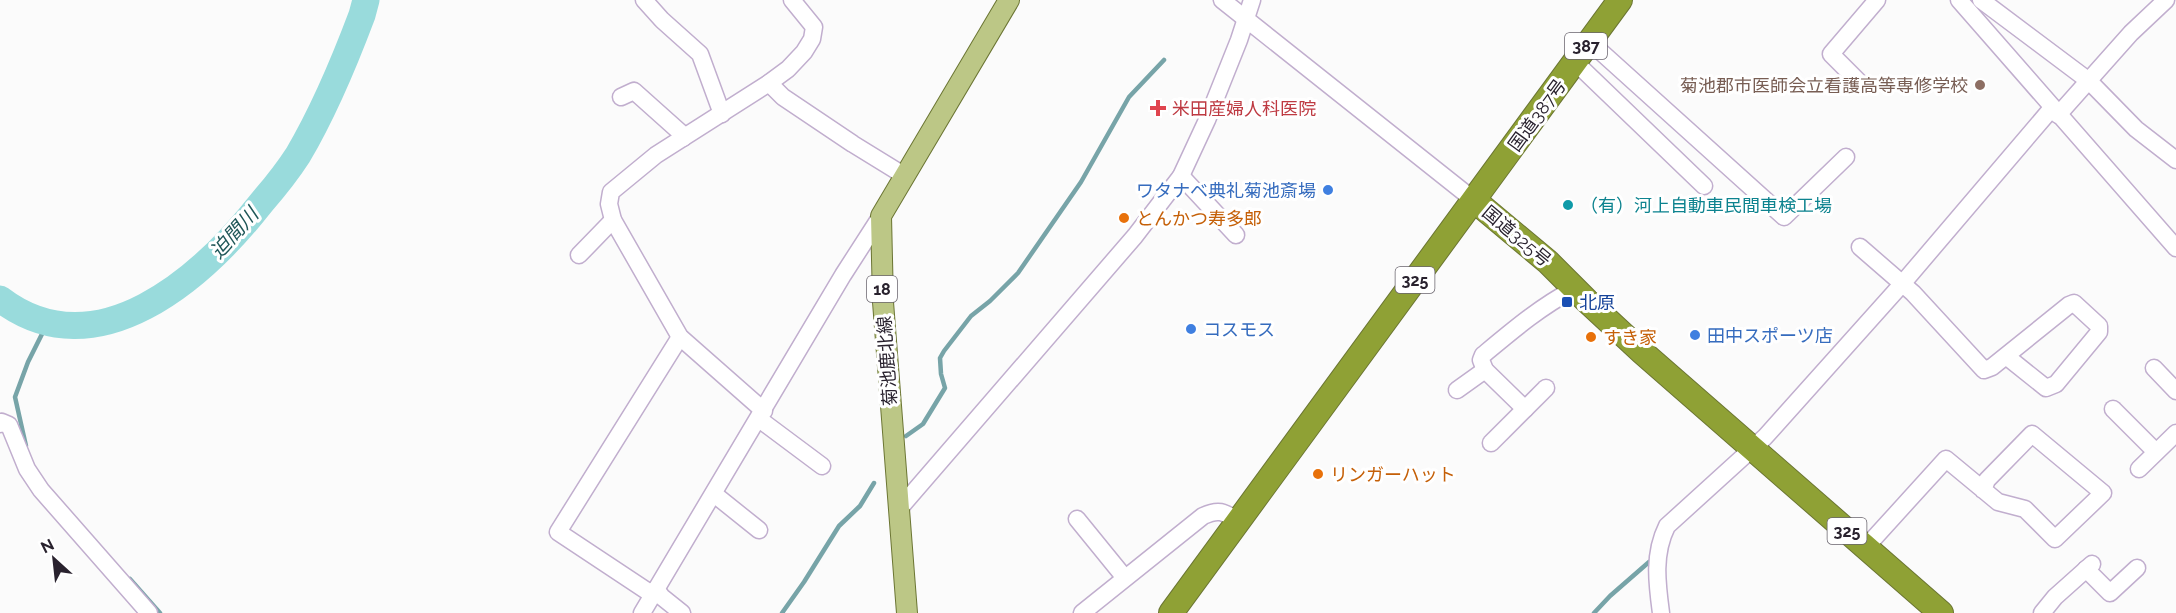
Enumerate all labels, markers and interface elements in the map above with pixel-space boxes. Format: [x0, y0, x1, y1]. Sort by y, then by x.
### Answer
road number: 387 [1565, 33, 1607, 59]
street label: 国道387号 [1504, 75, 1570, 155]
place label: 菊池郡市医師会立看護高等専修学校 [1680, 75, 1968, 96]
marker: 菊池郡市医師会立看護高等専修学校 [1973, 78, 1987, 92]
place label: 米田産婦人科医院 [1172, 98, 1316, 119]
marker: 米田産婦人科医院 [1149, 99, 1167, 117]
place label: ワタナベ典礼菊池斎場 [1136, 180, 1316, 201]
marker: ワタナベ典礼菊池斎場 [1321, 183, 1335, 197]
place label: （有）河上自動車民間車検工場 [1580, 195, 1832, 216]
marker: （有）河上自動車民間車検工場 [1561, 198, 1575, 212]
water label: 迫間川 [205, 201, 264, 263]
street label: 国道325号 [1479, 201, 1555, 271]
place label: とんかつ寿多郎 [1136, 208, 1262, 229]
marker: とんかつ寿多郎 [1117, 211, 1131, 225]
road number: 325 [1396, 267, 1434, 293]
road number: 18 [867, 276, 897, 302]
place label: 北原 [1579, 292, 1615, 313]
marker: 北原 [1560, 295, 1574, 309]
street label: 菊池鹿北線 [873, 315, 901, 407]
place label: コスモス [1203, 319, 1275, 340]
marker: コスモス [1184, 322, 1198, 336]
place label: 田中スポーツ店 [1707, 325, 1833, 346]
place label: すき家 [1603, 327, 1657, 348]
marker: 田中スポーツ店 [1688, 328, 1702, 342]
marker: すき家 [1584, 330, 1598, 344]
place label: リンガーハット [1330, 464, 1456, 485]
marker: リンガーハット [1311, 467, 1325, 481]
road number: 325 [1828, 518, 1866, 544]
north arrow [24, 529, 84, 589]
text: N [38, 535, 57, 557]

